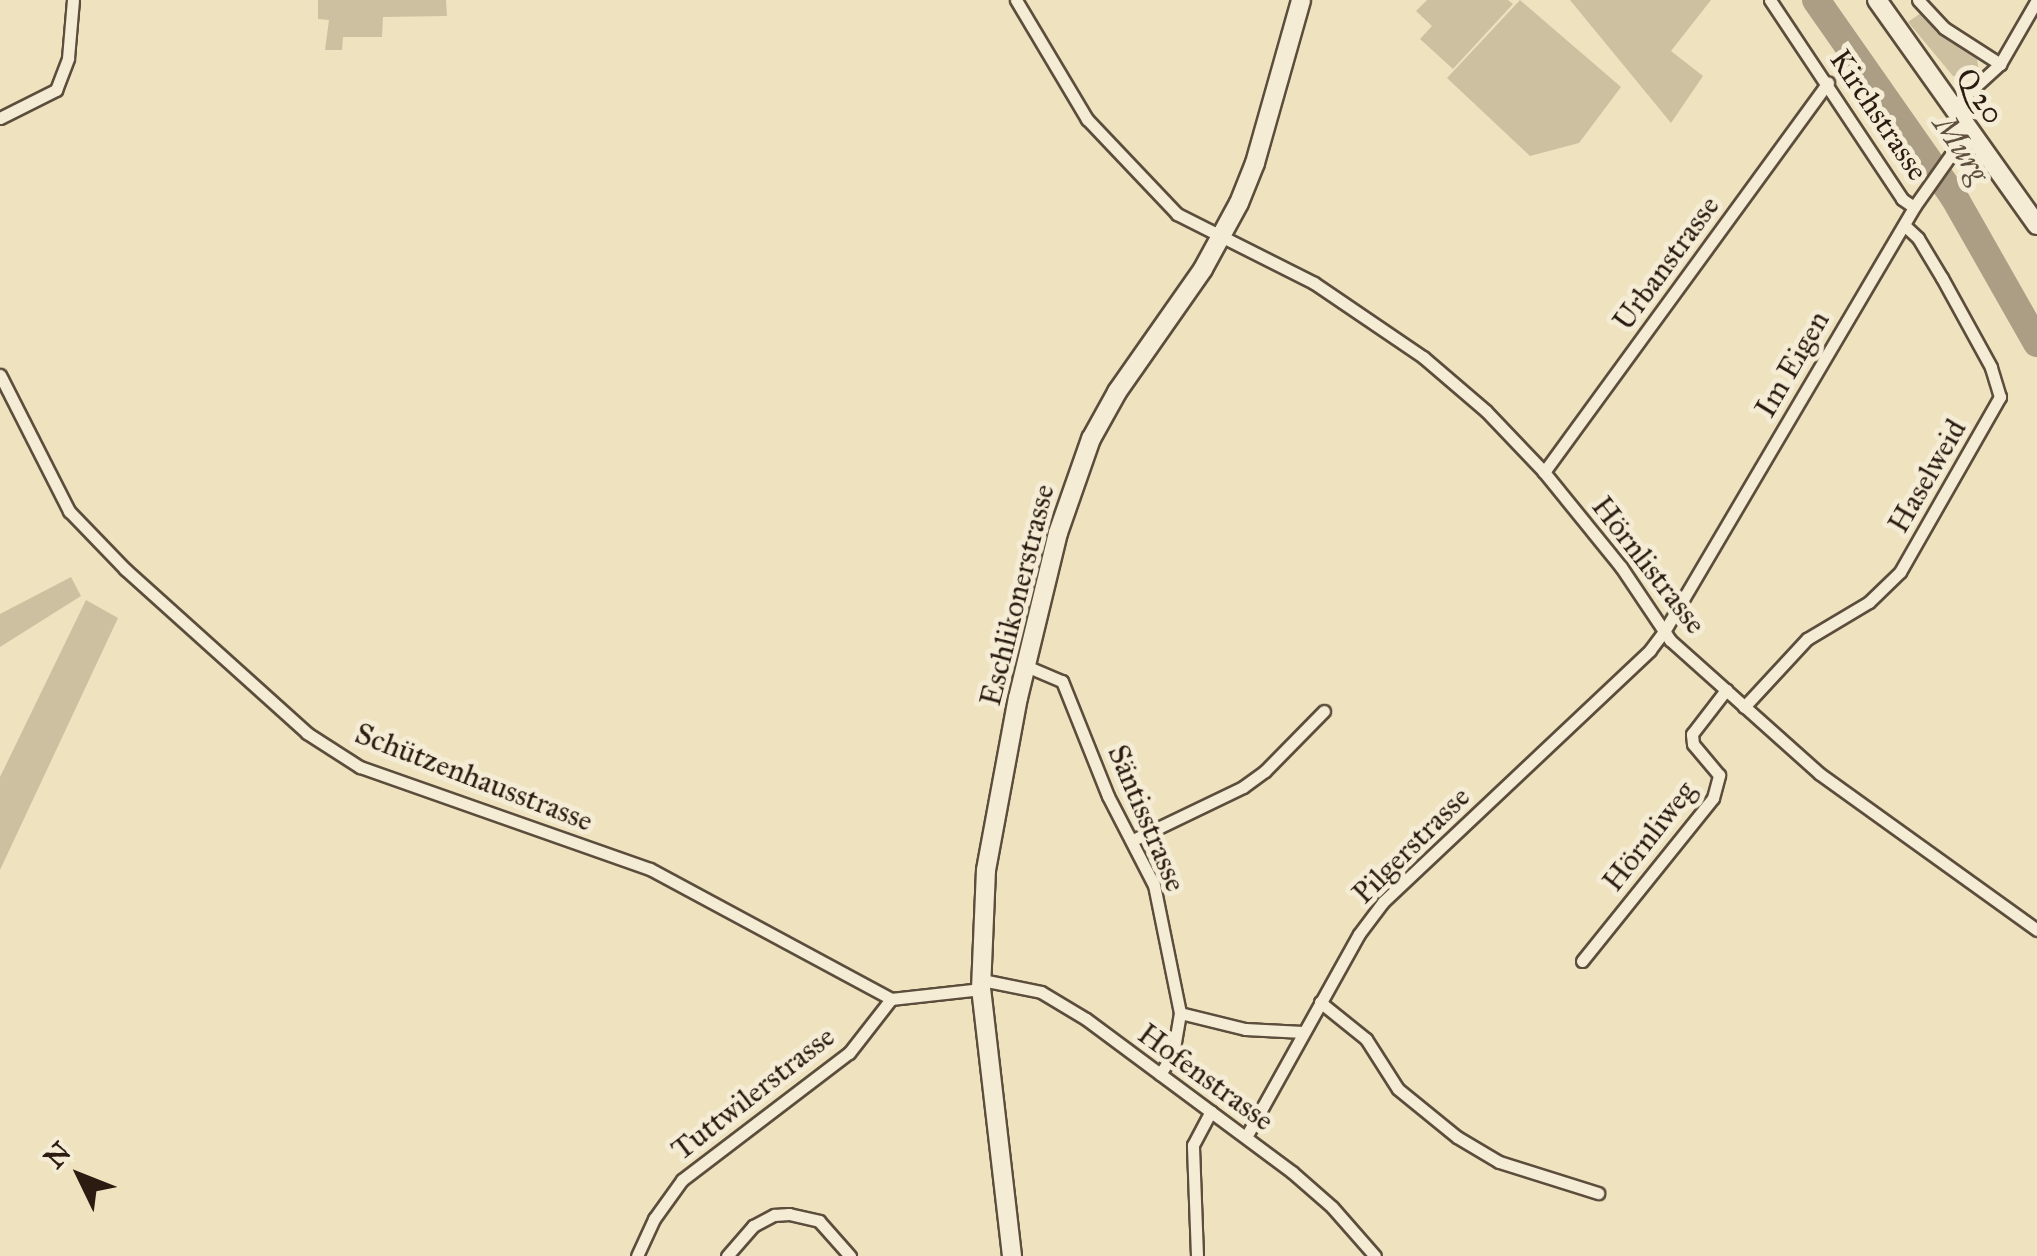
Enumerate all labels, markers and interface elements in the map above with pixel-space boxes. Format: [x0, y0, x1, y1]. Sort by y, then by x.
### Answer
street label: Kirchstrasse [1822, 43, 1936, 187]
street label: Q 20 [1948, 61, 2012, 131]
water label: Murg [1925, 108, 1997, 190]
street label: Urbanstrasse [1605, 189, 1727, 337]
street label: Im Eigen [1747, 304, 1837, 424]
street label: Haselweid [1880, 413, 1974, 539]
street label: Eschlikonerstrasse [972, 481, 1062, 709]
street label: Hörnlistrasse [1584, 489, 1714, 641]
street label: Schützenhausstrasse [350, 715, 598, 839]
street label: Säntisstrasse [1100, 739, 1194, 897]
street label: Hörnliweg [1595, 774, 1703, 898]
street label: Pilgerstrasse [1345, 779, 1477, 911]
street label: Hofenstrasse [1131, 1016, 1281, 1138]
street label: Tuttwilerstrasse [664, 1018, 842, 1168]
north arrow [30, 1126, 130, 1226]
text: N [37, 1135, 79, 1176]

